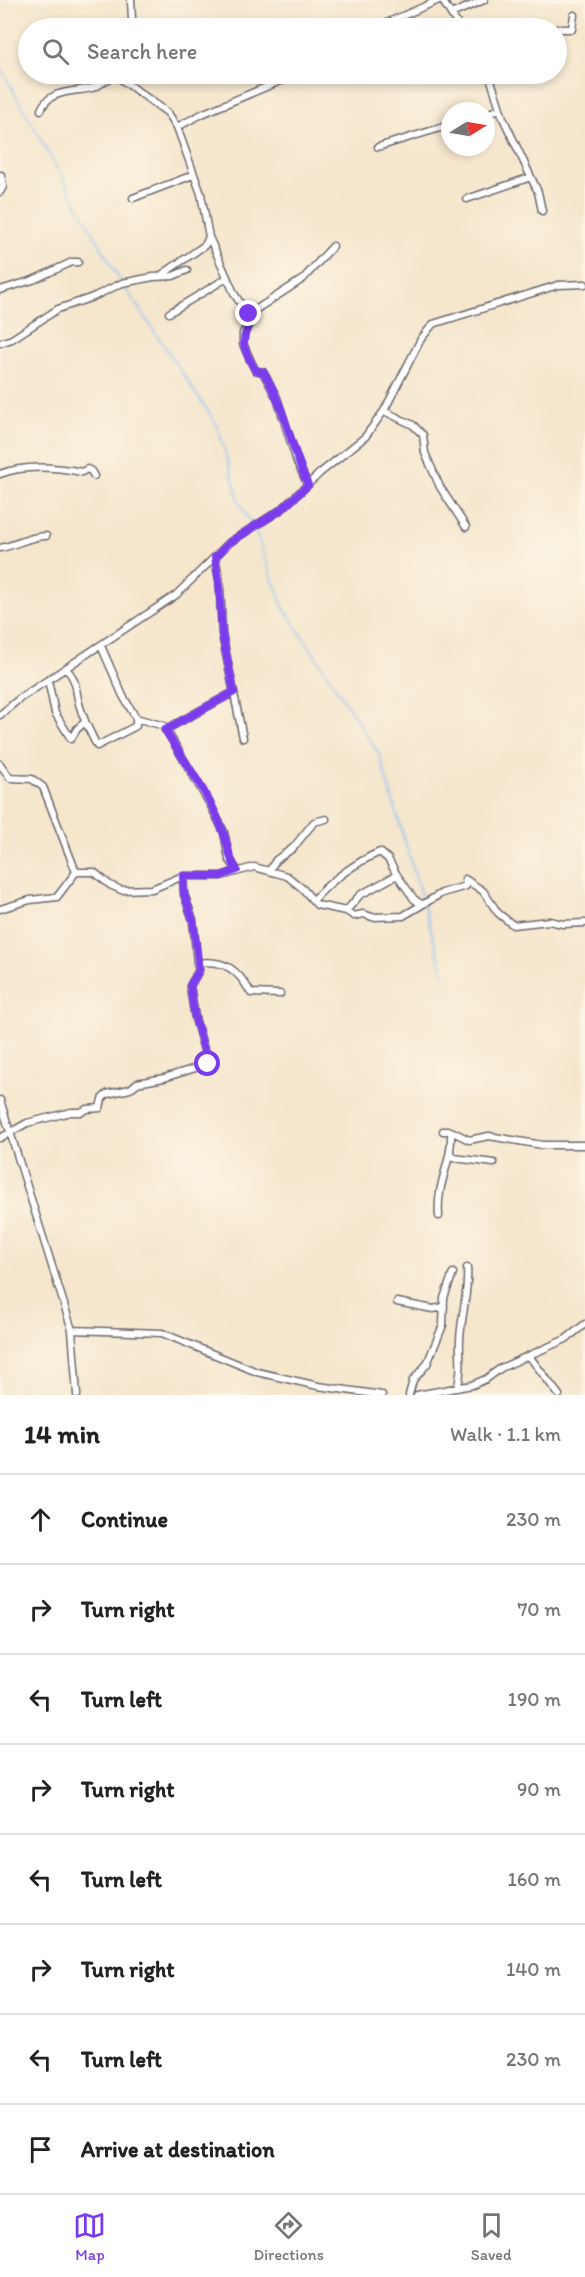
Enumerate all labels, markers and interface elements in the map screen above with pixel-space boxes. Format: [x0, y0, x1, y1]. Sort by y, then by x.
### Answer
search box [18, 18, 567, 84]
icon: search [39, 35, 72, 68]
text: Search here [87, 38, 197, 65]
north arrow [441, 102, 495, 156]
route end [235, 300, 261, 326]
route start [194, 1050, 220, 1076]
text: 14 min [24, 1418, 100, 1450]
text: Walk · 1.1 km [450, 1422, 561, 1446]
icon: ahead [24, 1503, 57, 1536]
text: Continue [81, 1506, 168, 1533]
text: 230 m [506, 1507, 561, 1531]
icon: right [24, 1593, 57, 1626]
text: Turn right [81, 1596, 175, 1623]
text: 70 m [517, 1597, 561, 1621]
icon: left [24, 1683, 57, 1716]
text: Turn left [81, 1686, 162, 1713]
text: 190 m [508, 1687, 561, 1711]
icon: right [24, 1773, 57, 1806]
text: Turn right [81, 1776, 175, 1803]
text: 90 m [517, 1777, 561, 1801]
icon: left [24, 1863, 57, 1896]
text: Turn left [81, 1866, 162, 1893]
text: 160 m [508, 1867, 561, 1891]
icon: right [24, 1953, 57, 1986]
text: Turn right [81, 1956, 175, 1983]
text: 140 m [506, 1957, 561, 1981]
icon: left [24, 2043, 57, 2076]
text: Turn left [81, 2046, 162, 2073]
text: 230 m [506, 2047, 561, 2071]
icon: arrive [24, 2133, 57, 2166]
text: Arrive at destination [81, 2136, 275, 2163]
tab: Map [73, 2209, 106, 2264]
tab: Directions [253, 2209, 324, 2264]
tab: Saved [471, 2209, 512, 2264]

